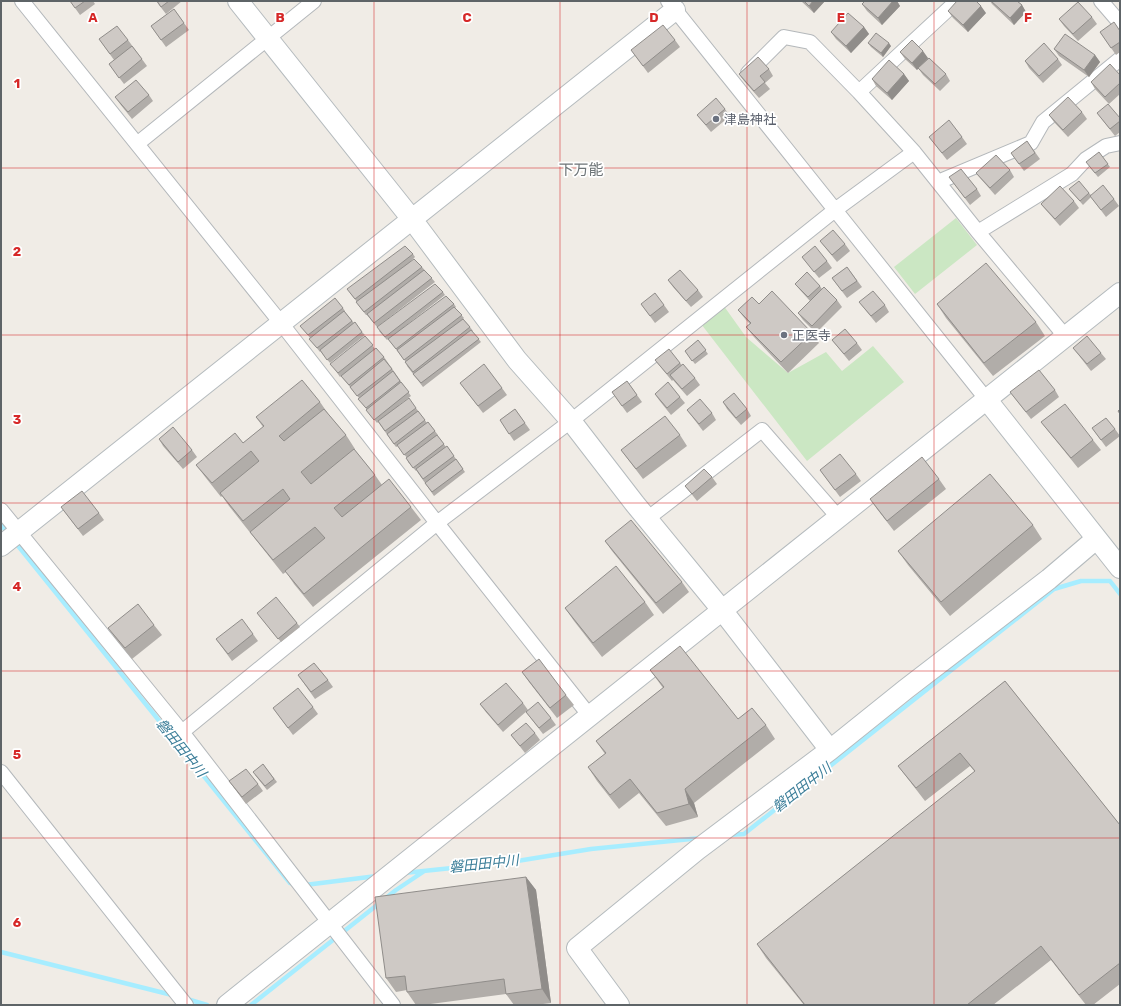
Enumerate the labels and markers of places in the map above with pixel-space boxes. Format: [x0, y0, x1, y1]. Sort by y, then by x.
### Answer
place label: 津島神社 [724, 112, 776, 127]
marker: 津島神社 [711, 114, 721, 124]
place label: 正医寺 [792, 328, 831, 343]
marker: 正医寺 [779, 330, 789, 340]

